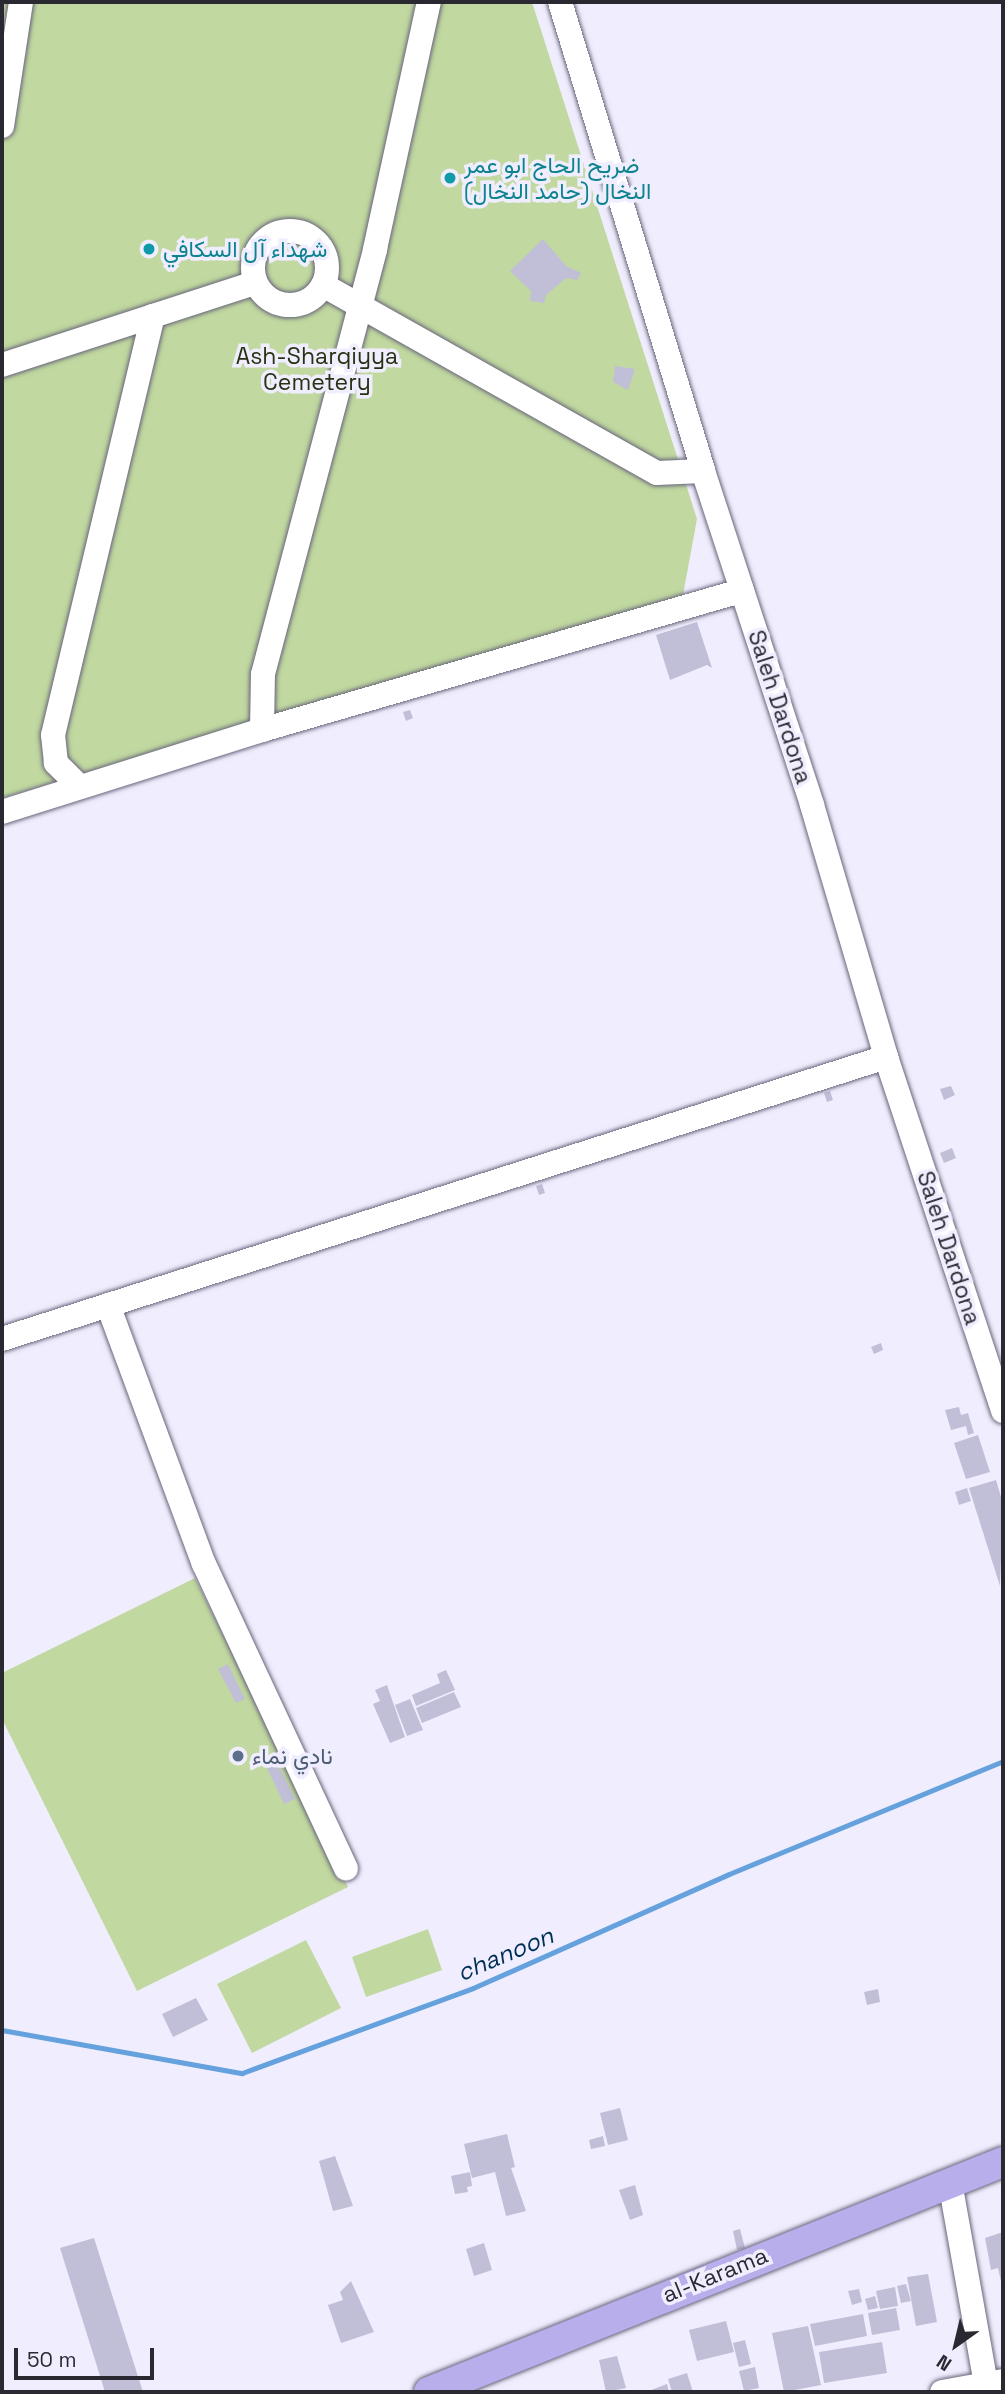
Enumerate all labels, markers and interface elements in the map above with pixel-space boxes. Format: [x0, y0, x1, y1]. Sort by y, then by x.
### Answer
place label: ضريح الحاج ابو عمر النخال (حامد النخال) [464, 151, 651, 205]
marker: ضريح الحاج ابو عمر النخال (حامد النخال) [442, 170, 458, 186]
place label: شهداء آل السكافي [163, 235, 327, 263]
marker: شهداء آل السكافي [141, 241, 157, 257]
park label: Ash-Sharqiyya Cemetery [236, 342, 398, 396]
street label: Saleh Dardona [742, 627, 818, 787]
street label: Saleh Dardona [911, 1168, 987, 1328]
place label: نادي نماء [252, 1742, 333, 1770]
marker: نادي نماء [230, 1748, 246, 1764]
water label: chanoon [452, 1921, 558, 1987]
street label: al-Karama [658, 2241, 772, 2309]
north arrow [921, 2310, 991, 2380]
scale bar [18, 2334, 158, 2378]
text: 50 m [27, 2346, 77, 2373]
text: N [932, 2349, 956, 2377]

